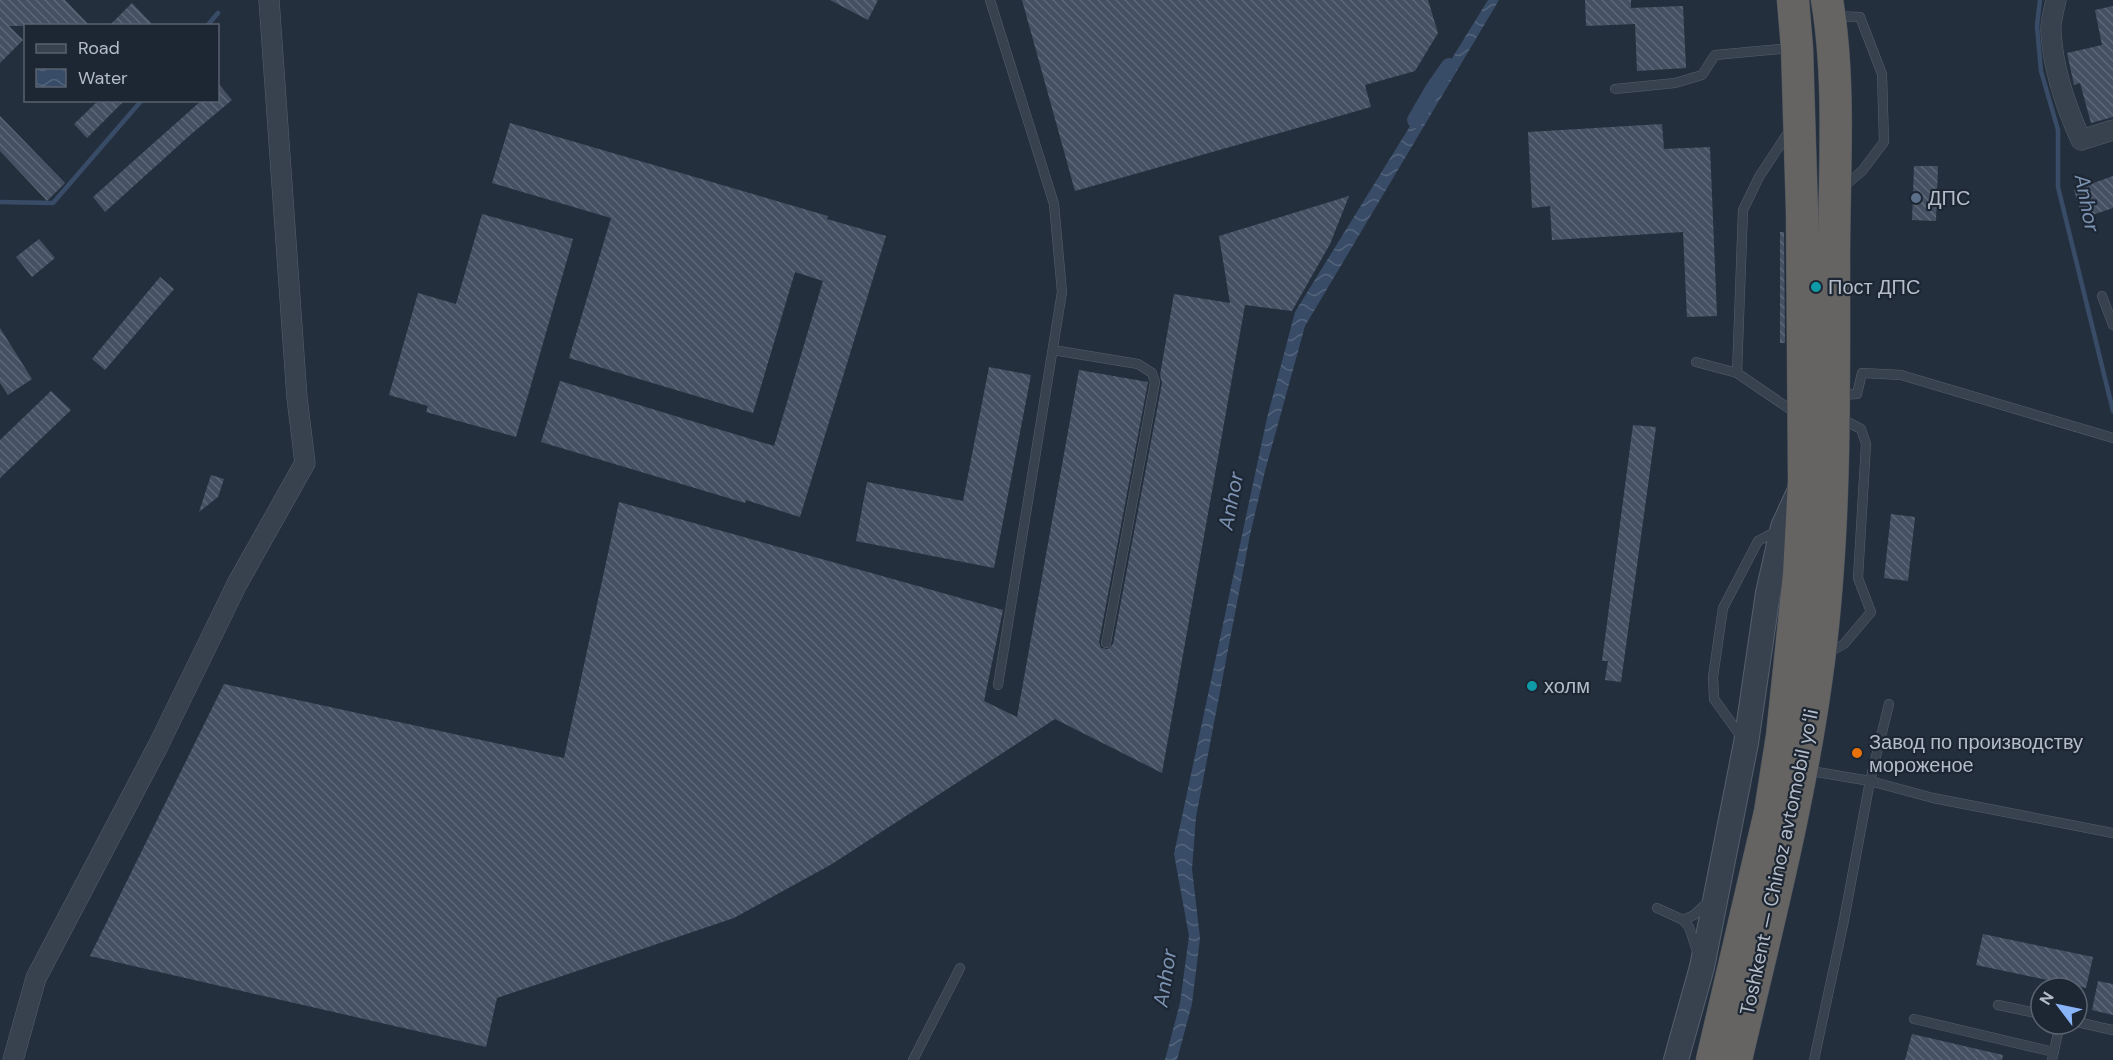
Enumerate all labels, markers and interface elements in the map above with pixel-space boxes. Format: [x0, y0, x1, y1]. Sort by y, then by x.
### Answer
legend [24, 24, 219, 102]
text: Road [78, 36, 120, 60]
text: Water [78, 66, 128, 90]
water label: Anhor [2067, 171, 2107, 236]
place label: ДПС [1928, 185, 1970, 211]
marker: ДПС [1909, 191, 1923, 205]
place label: Пост ДПС [1828, 274, 1920, 300]
marker: Пост ДПС [1809, 280, 1823, 294]
water label: Anhor [1211, 468, 1251, 533]
place label: холм [1544, 673, 1590, 699]
marker: холм [1525, 679, 1539, 693]
street label: Toshkent — Chinoz avtomobil yoʻli [1734, 706, 1824, 1018]
place label: Завод по производству мороженое [1869, 729, 2083, 778]
marker: Завод по производству мороженое [1850, 746, 1864, 760]
water label: Anhor [1146, 946, 1184, 1010]
north arrow [2029, 976, 2089, 1036]
text: N [2035, 988, 2059, 1009]

